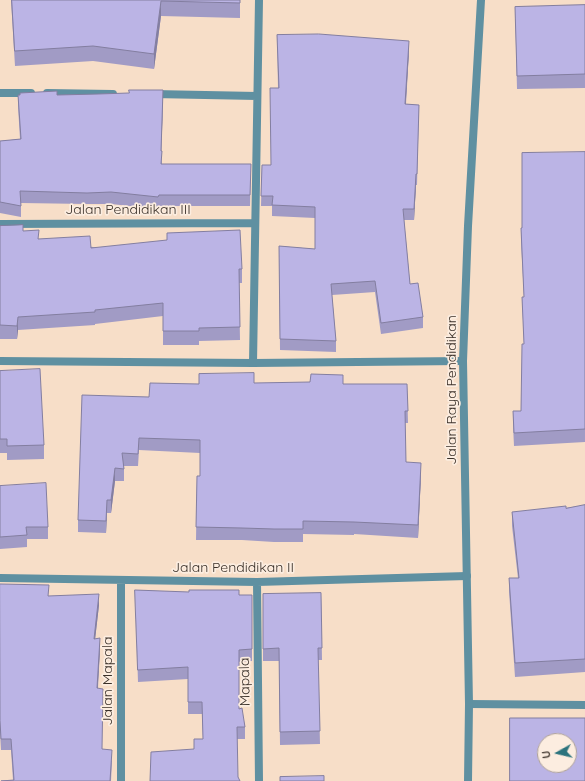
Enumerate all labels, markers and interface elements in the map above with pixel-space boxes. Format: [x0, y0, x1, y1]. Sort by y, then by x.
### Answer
street label: Jalan Pendidikan III [65, 202, 191, 218]
street label: Jalan Raya Pendidikan [444, 315, 460, 465]
street label: Jalan Pendidikan II [172, 560, 294, 576]
street label: Jalan Mapala [100, 637, 116, 725]
street label: Mapala [236, 657, 254, 707]
north arrow [537, 733, 577, 773]
text: U [539, 750, 554, 759]

